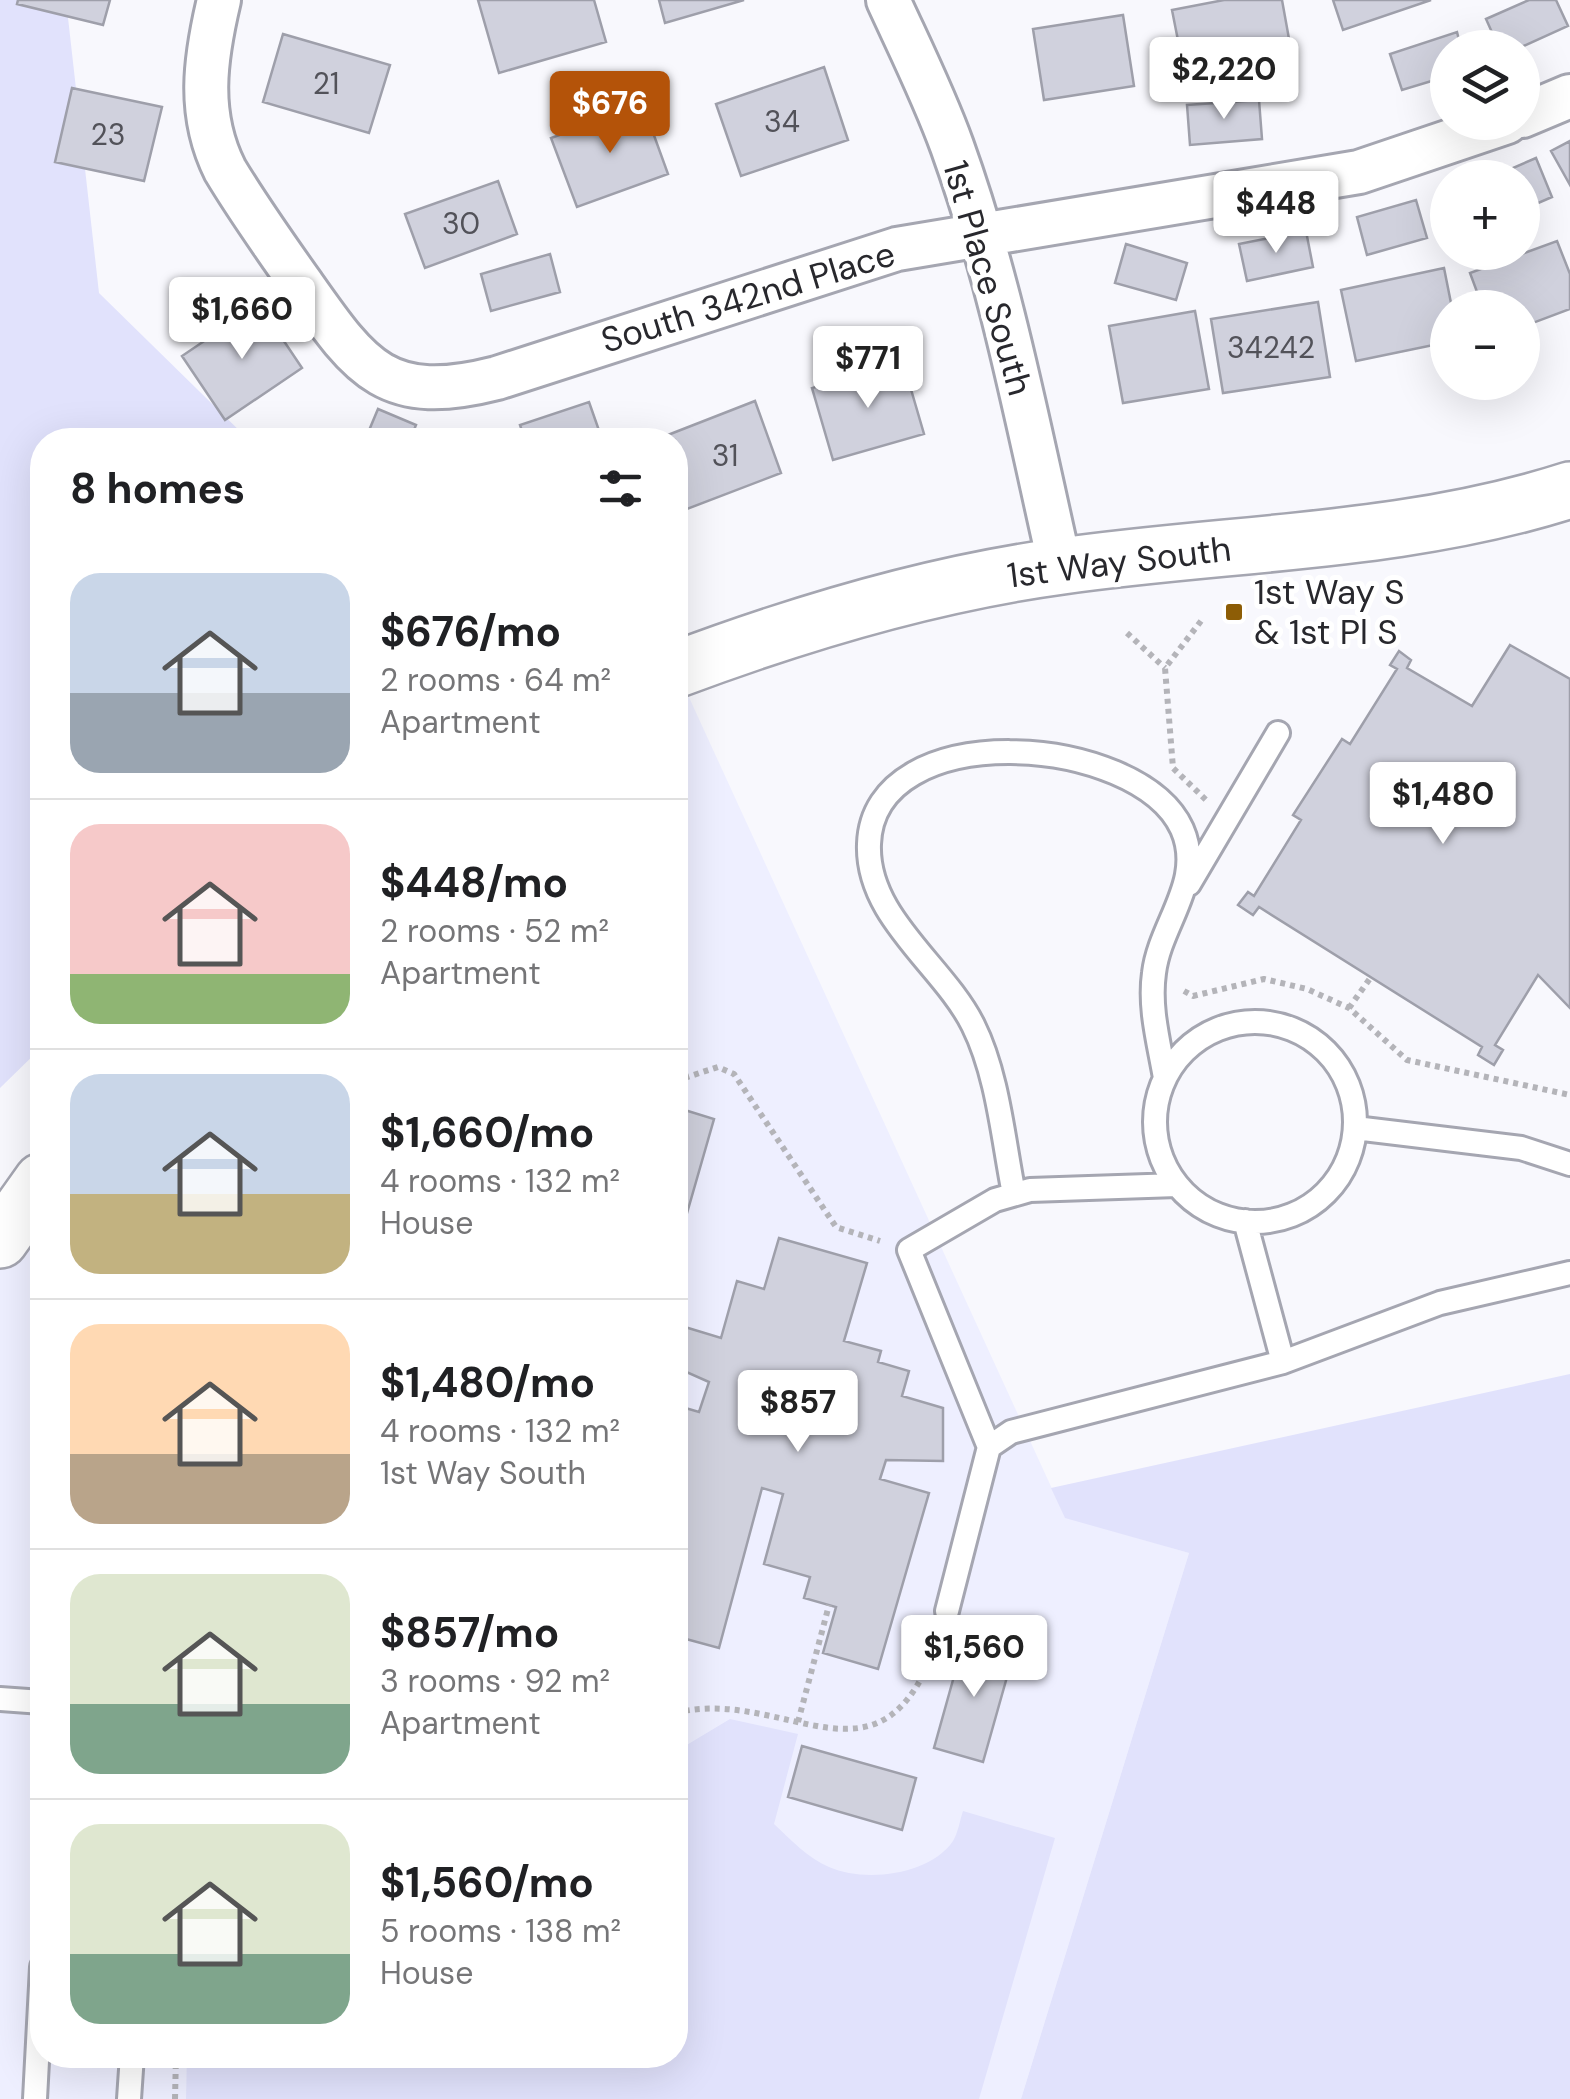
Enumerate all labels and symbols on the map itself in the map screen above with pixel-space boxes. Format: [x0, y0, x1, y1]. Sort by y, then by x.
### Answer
pin: $2,220 [1143, 37, 1305, 122]
house number: 21 [313, 64, 339, 103]
pin: $676 [551, 71, 669, 156]
house number: 34 [764, 102, 800, 141]
house number: 23 [90, 115, 126, 154]
street label: 1st Place South [933, 155, 1043, 401]
pin: $448 [1217, 171, 1335, 256]
house number: 30 [442, 204, 480, 243]
street label: South 342nd Place [596, 230, 900, 364]
pin: $1,660 [161, 277, 323, 362]
pin: $771 [809, 326, 927, 411]
house number: 34242 [1227, 328, 1315, 367]
house number: 31 [712, 436, 738, 475]
street label: 1st Way South [1004, 525, 1234, 599]
place label: 1st Way S & 1st Pl S [1254, 569, 1405, 655]
marker: 1st Way S & 1st Pl S [1223, 601, 1245, 623]
pin: $1,480 [1362, 762, 1524, 847]
pin: $857 [739, 1370, 857, 1455]
pin: $1,560 [893, 1615, 1055, 1700]

